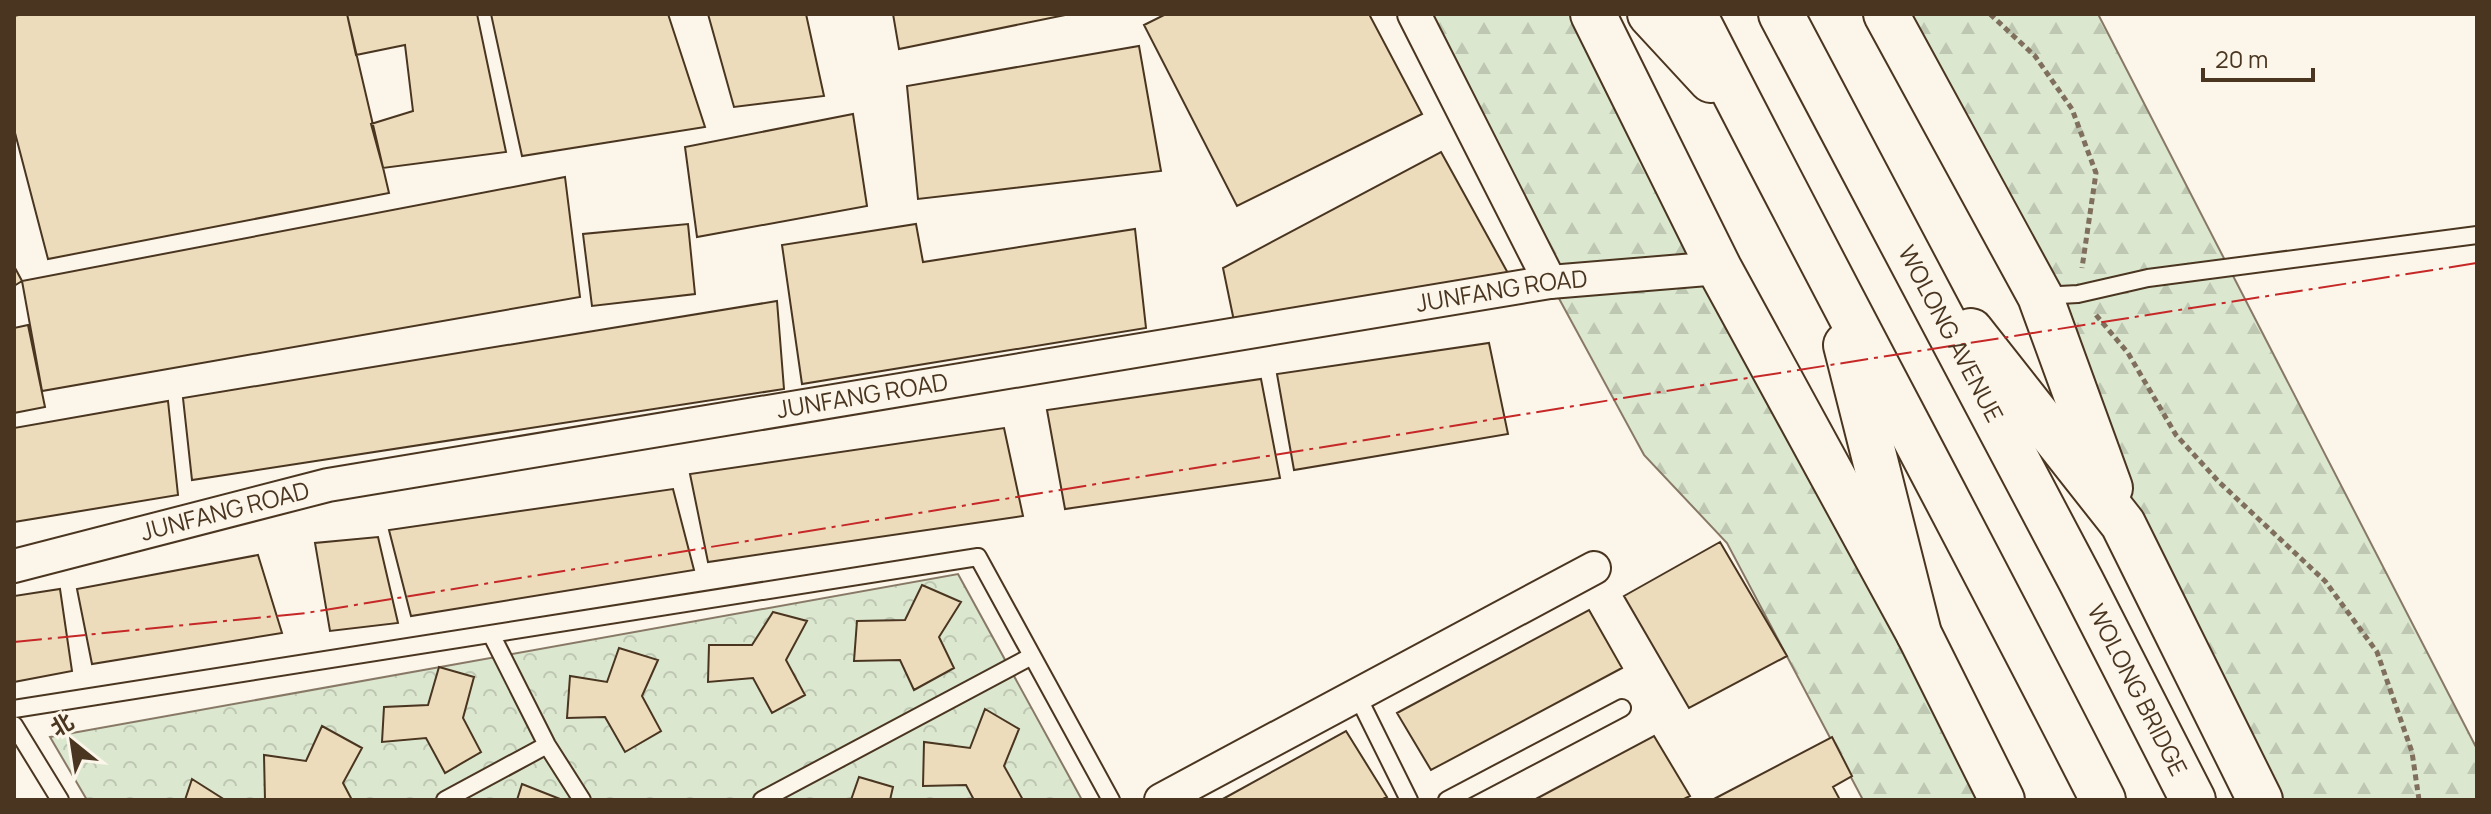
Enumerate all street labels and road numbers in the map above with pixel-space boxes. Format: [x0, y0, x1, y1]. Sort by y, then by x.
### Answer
street label: WOLONG AVENUE [1891, 239, 2012, 427]
street label: JUNFANG ROAD [1413, 261, 1589, 319]
street label: JUNFANG ROAD [774, 364, 950, 425]
street label: JUNFANG ROAD [137, 473, 313, 548]
street label: WOLONG BRIDGE [2080, 598, 2196, 781]

